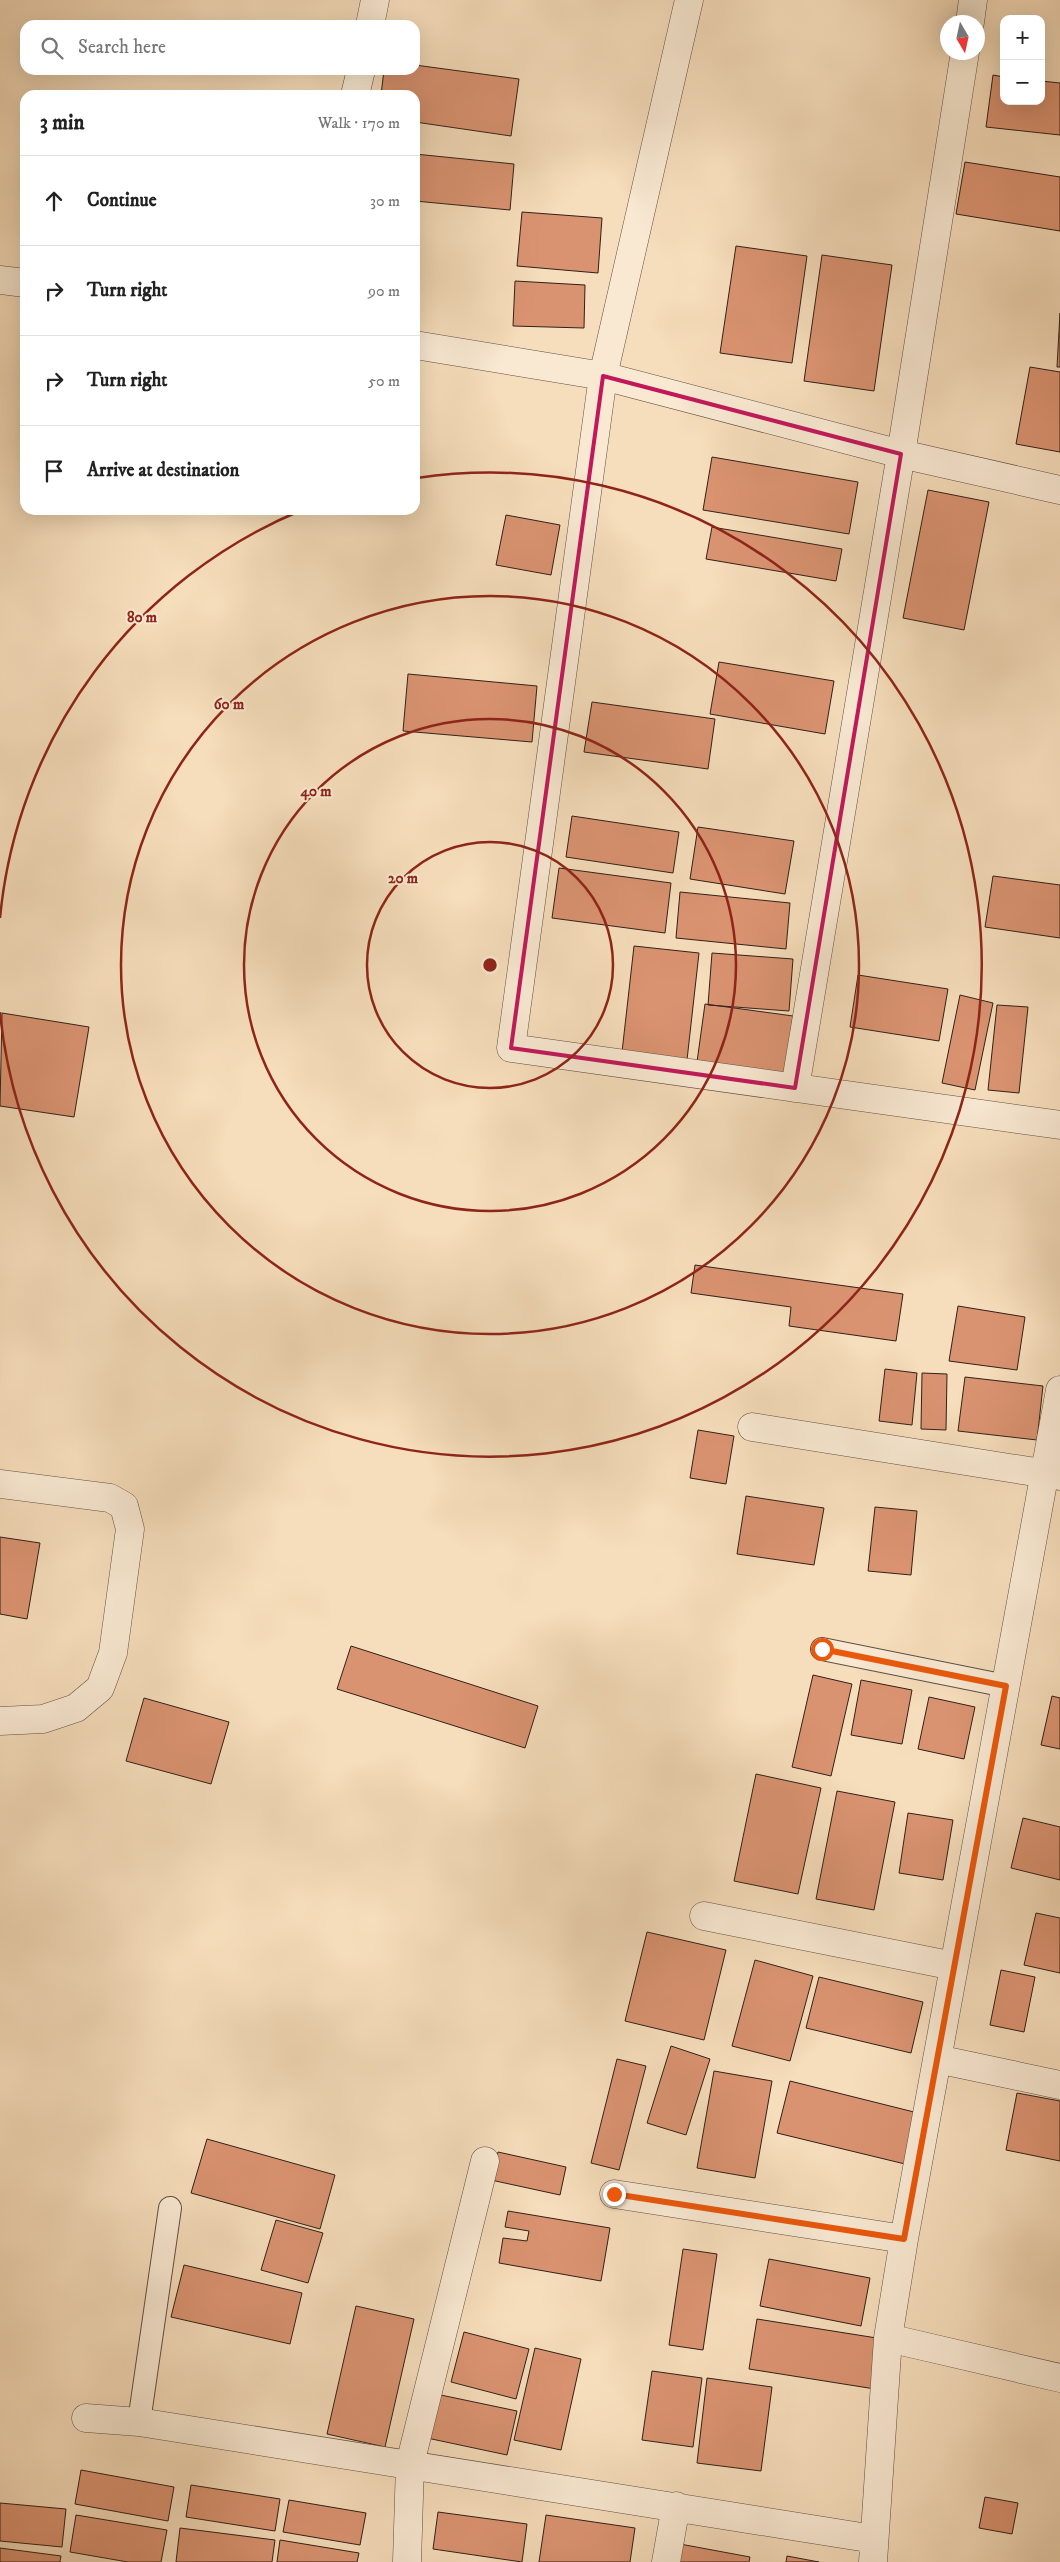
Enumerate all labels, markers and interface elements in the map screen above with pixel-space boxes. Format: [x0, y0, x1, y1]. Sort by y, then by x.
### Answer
north arrow [940, 15, 985, 60]
map controls [1000, 15, 1045, 105]
button: + [1000, 15, 1045, 60]
search box [20, 20, 420, 75]
icon: search [38, 34, 66, 62]
text: Search here [78, 36, 166, 59]
button: − [1000, 60, 1045, 105]
text: 3 min [40, 110, 85, 136]
text: Walk · 170 m [318, 113, 400, 133]
icon: ahead [40, 187, 68, 215]
text: Continue [87, 189, 157, 212]
text: 30 m [370, 191, 400, 211]
icon: right [40, 277, 68, 305]
text: Turn right [87, 279, 167, 302]
text: 90 m [368, 281, 400, 301]
icon: right [40, 367, 68, 395]
text: Turn right [87, 369, 167, 392]
text: 50 m [368, 371, 400, 391]
icon: arrive [40, 457, 68, 485]
text: Arrive at destination [87, 459, 239, 482]
text: 80 m [127, 608, 158, 627]
text: 60 m [214, 695, 245, 714]
text: 40 m [299, 782, 332, 801]
text: 20 m [388, 869, 419, 888]
centre of rings [481, 956, 499, 974]
route start [811, 1638, 834, 1661]
route end [603, 2183, 626, 2206]

